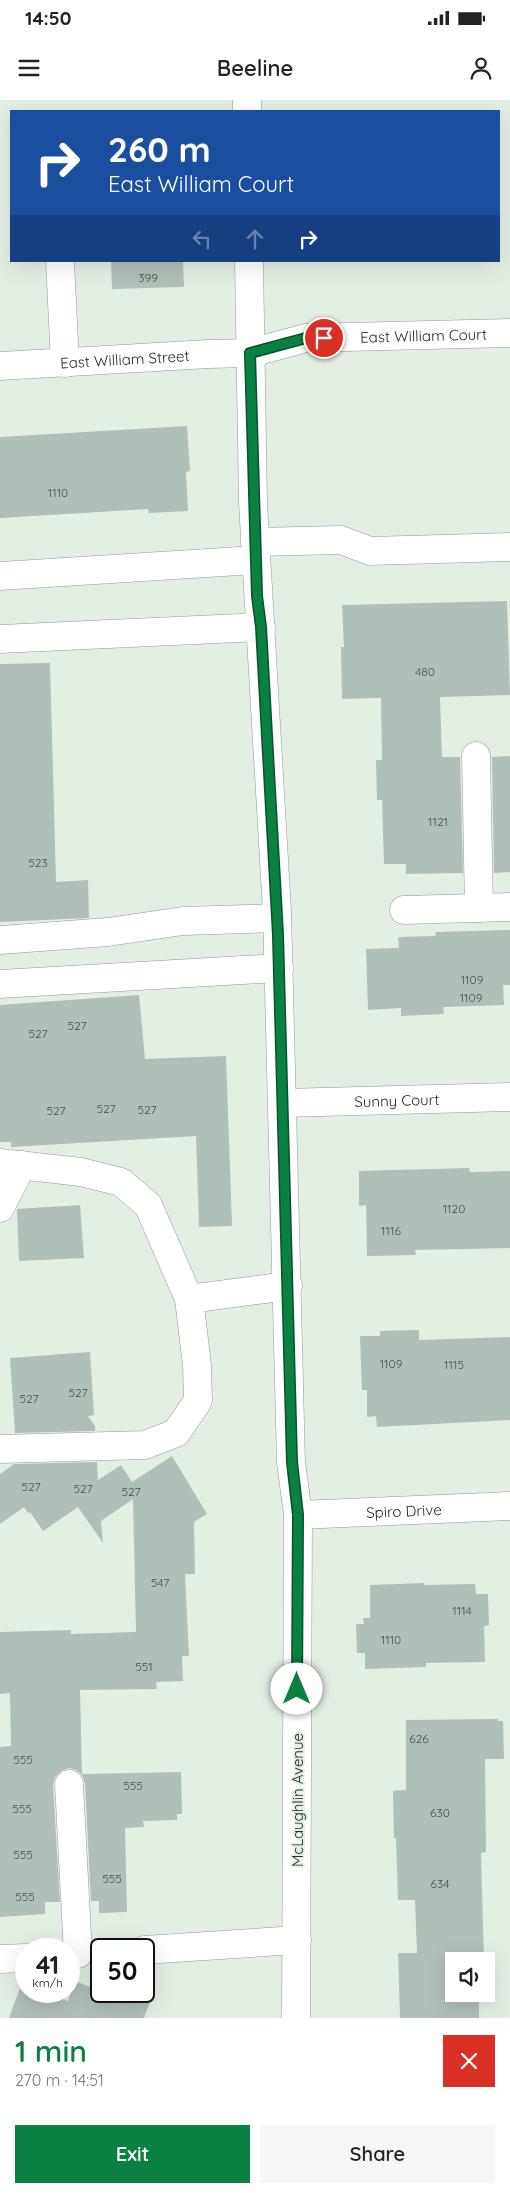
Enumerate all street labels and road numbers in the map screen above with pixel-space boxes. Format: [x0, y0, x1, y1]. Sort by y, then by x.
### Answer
street label: East William Court [360, 324, 487, 346]
street label: East William Street [60, 346, 190, 372]
street label: Sunny Court [354, 1089, 440, 1111]
street label: Spiro Drive [366, 1499, 442, 1522]
street label: McLaughlin Avenue [288, 1733, 307, 1867]

